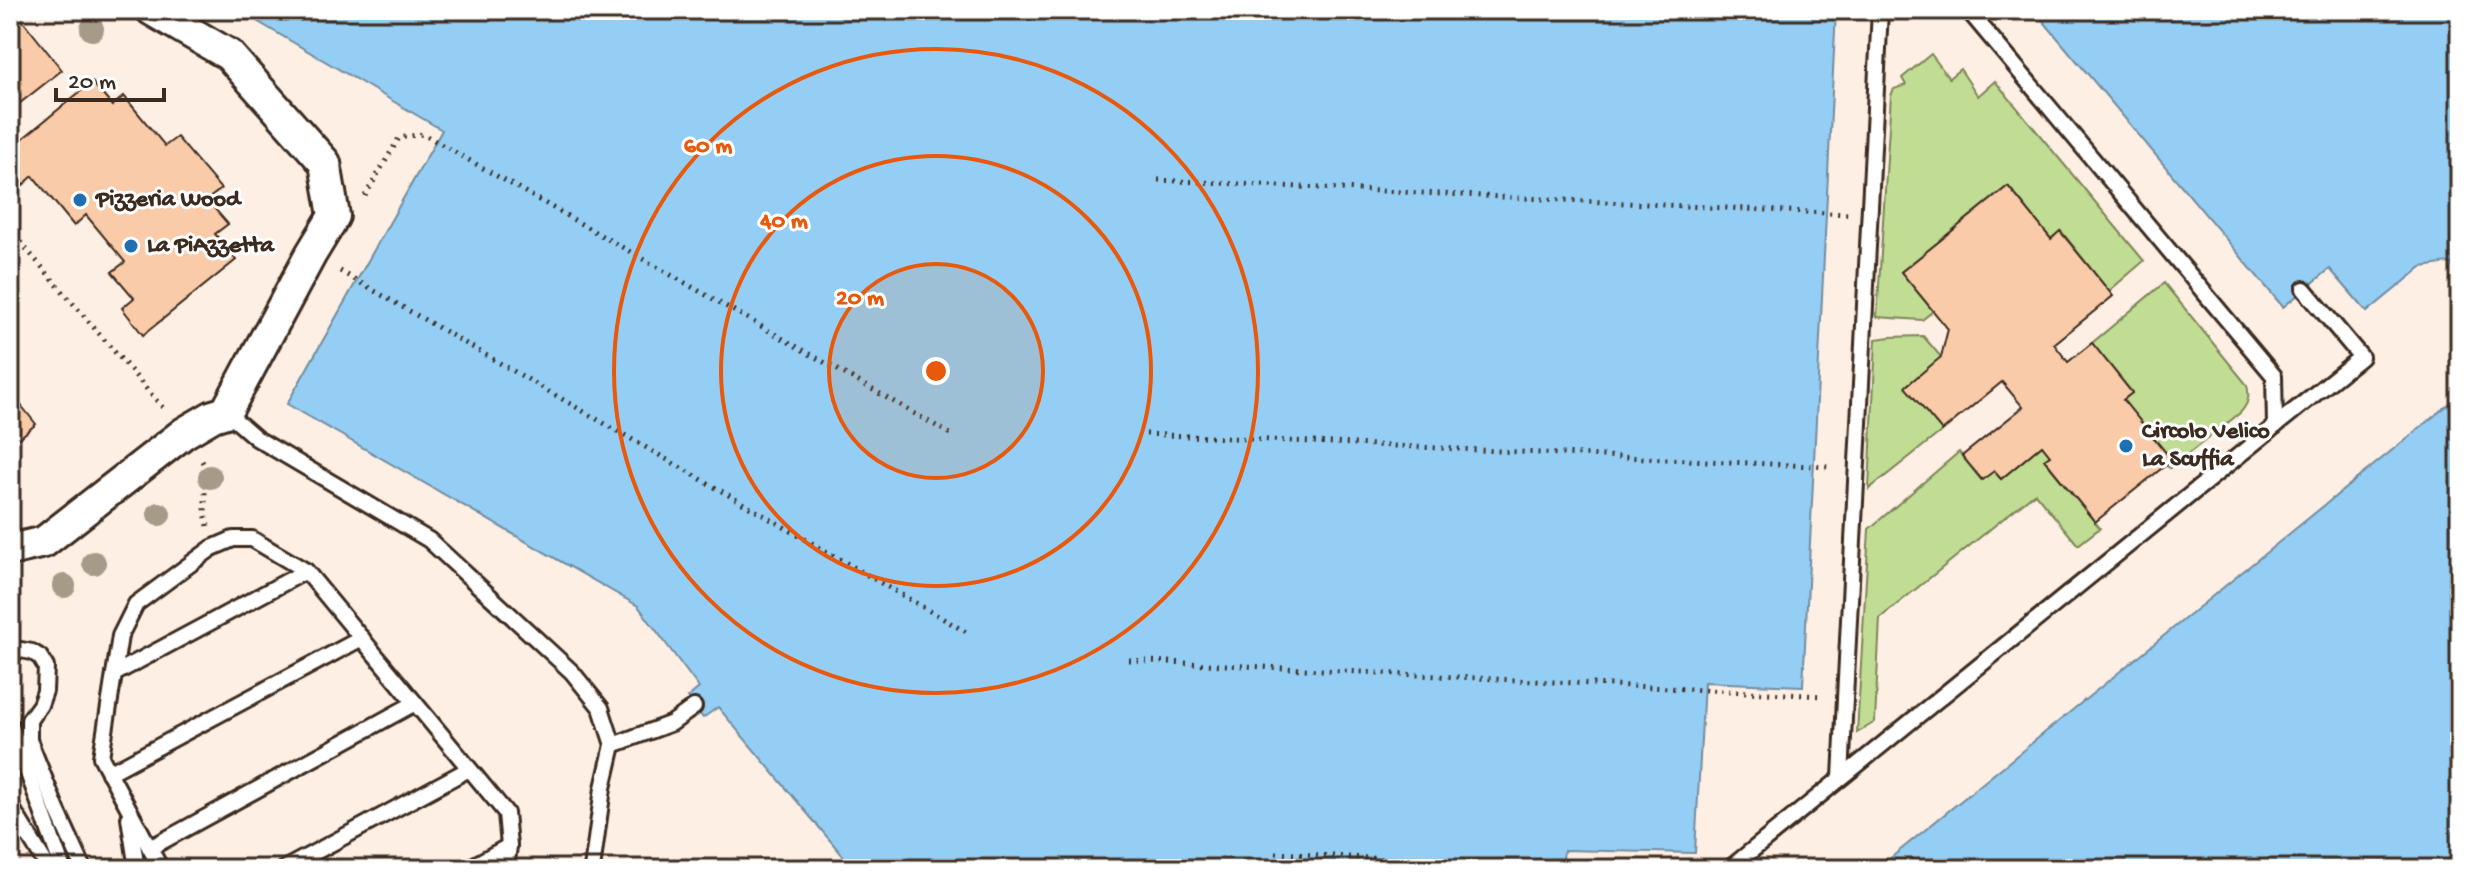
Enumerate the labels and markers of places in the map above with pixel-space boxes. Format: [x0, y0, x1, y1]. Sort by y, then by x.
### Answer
place label: Pizzeria Wood [94, 186, 243, 215]
marker: Pizzeria Wood [71, 191, 89, 209]
place label: La PiAzzetta [147, 232, 276, 261]
marker: La PiAzzetta [122, 237, 140, 255]
centre of rings [922, 357, 950, 385]
place label: Circolo Velico La Scuffia [2142, 418, 2270, 475]
marker: Circolo Velico La Scuffia [2117, 437, 2135, 455]

